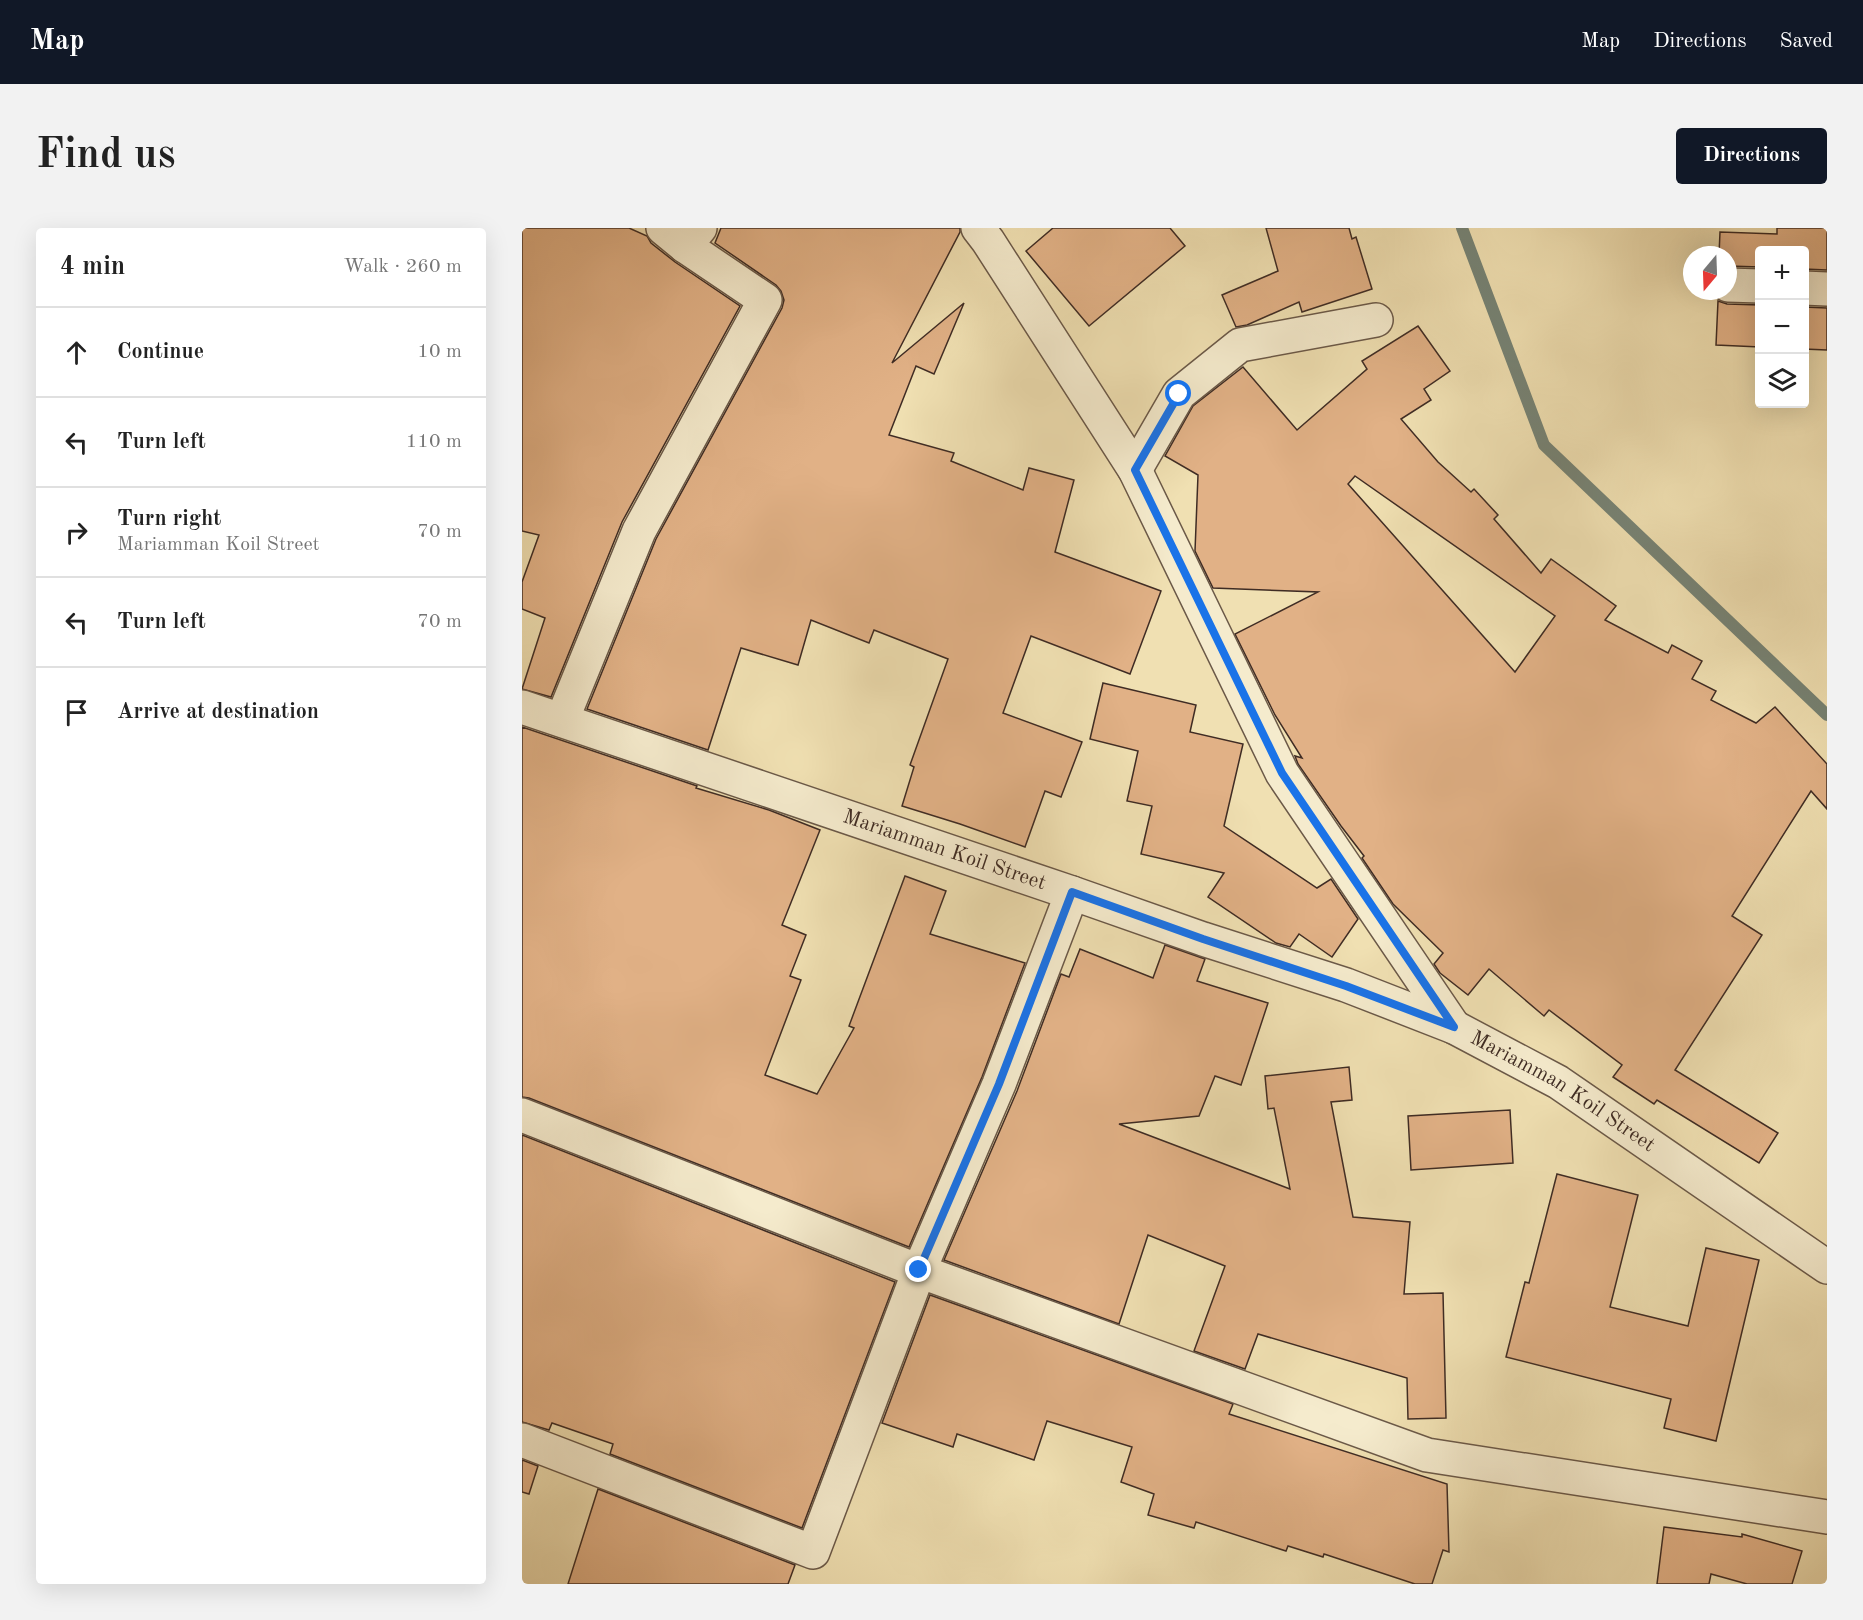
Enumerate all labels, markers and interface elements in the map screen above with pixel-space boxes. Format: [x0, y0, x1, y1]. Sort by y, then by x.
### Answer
text: Map [30, 28, 84, 56]
text: Map [1581, 31, 1620, 52]
text: Directions [1653, 31, 1747, 52]
text: Saved [1780, 31, 1833, 52]
button: Directions [1676, 128, 1827, 184]
text: Find us [36, 135, 175, 177]
north arrow [1683, 246, 1737, 300]
map controls [1755, 246, 1809, 408]
button: + [1755, 246, 1809, 300]
text: 4 min [60, 254, 125, 280]
text: Walk · 260 m [343, 257, 462, 277]
button: − [1755, 300, 1809, 354]
icon: ahead [60, 336, 93, 369]
text: Continue [117, 341, 204, 363]
text: 10 m [417, 342, 462, 362]
button: layers [1755, 354, 1809, 408]
route start [1165, 380, 1191, 406]
icon: left [60, 426, 93, 459]
text: Turn left [117, 431, 206, 453]
text: 110 m [406, 432, 462, 452]
text: Turn right [117, 508, 221, 530]
icon: right [60, 516, 93, 549]
text: 70 m [417, 522, 462, 542]
text: Mariamman Koil Street [117, 535, 320, 555]
icon: left [60, 606, 93, 639]
text: Turn left [117, 611, 206, 633]
text: 70 m [417, 612, 462, 632]
icon: arrive [60, 696, 93, 729]
text: Arrive at destination [117, 701, 319, 723]
street label: Mariamman Koil Street [840, 806, 1049, 894]
street label: Mariamman Koil Street [1467, 1027, 1659, 1156]
route end [905, 1256, 931, 1282]

